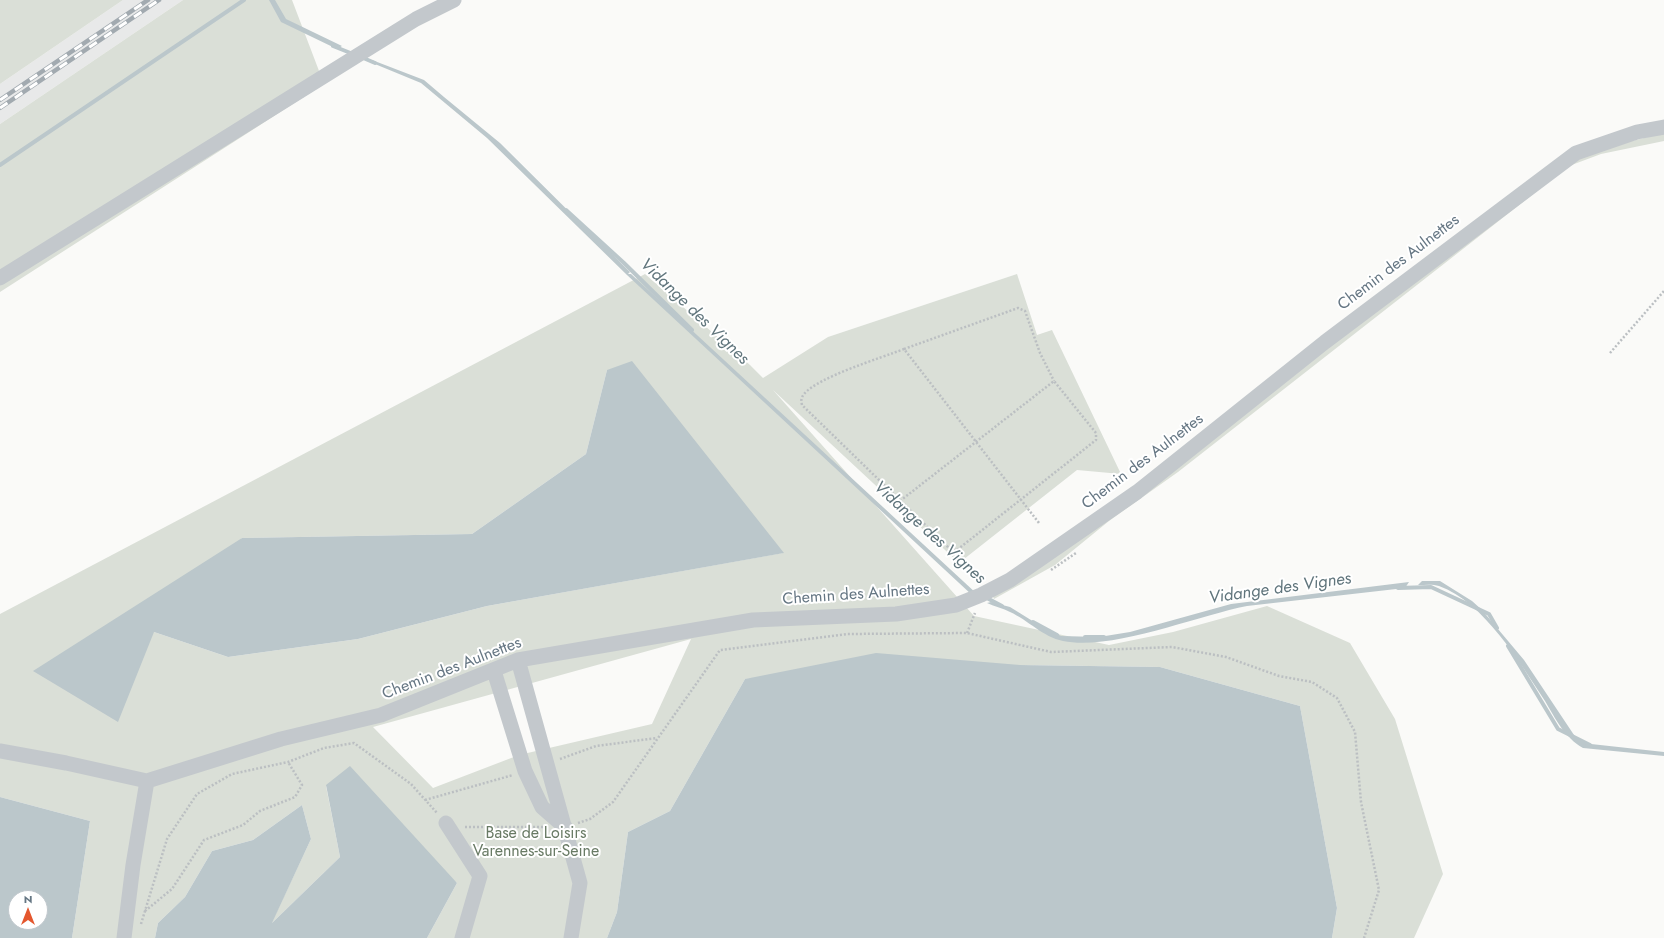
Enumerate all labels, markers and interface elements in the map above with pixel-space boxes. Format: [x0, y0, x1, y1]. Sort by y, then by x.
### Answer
street label: Chemin des Aulnettes [1334, 211, 1464, 315]
water label: Vidange des Vignes [635, 255, 753, 369]
street label: Chemin des Aulnettes [1078, 410, 1208, 514]
water label: Vidange des Vignes [869, 477, 989, 589]
water label: Vidange des Vignes [1207, 569, 1353, 609]
street label: Chemin des Aulnettes [782, 580, 930, 610]
street label: Chemin des Aulnettes [380, 634, 524, 704]
park label: Base de Loisirs Varennes-sur-Seine [473, 824, 599, 862]
north arrow [8, 890, 48, 930]
text: N [24, 891, 32, 907]

